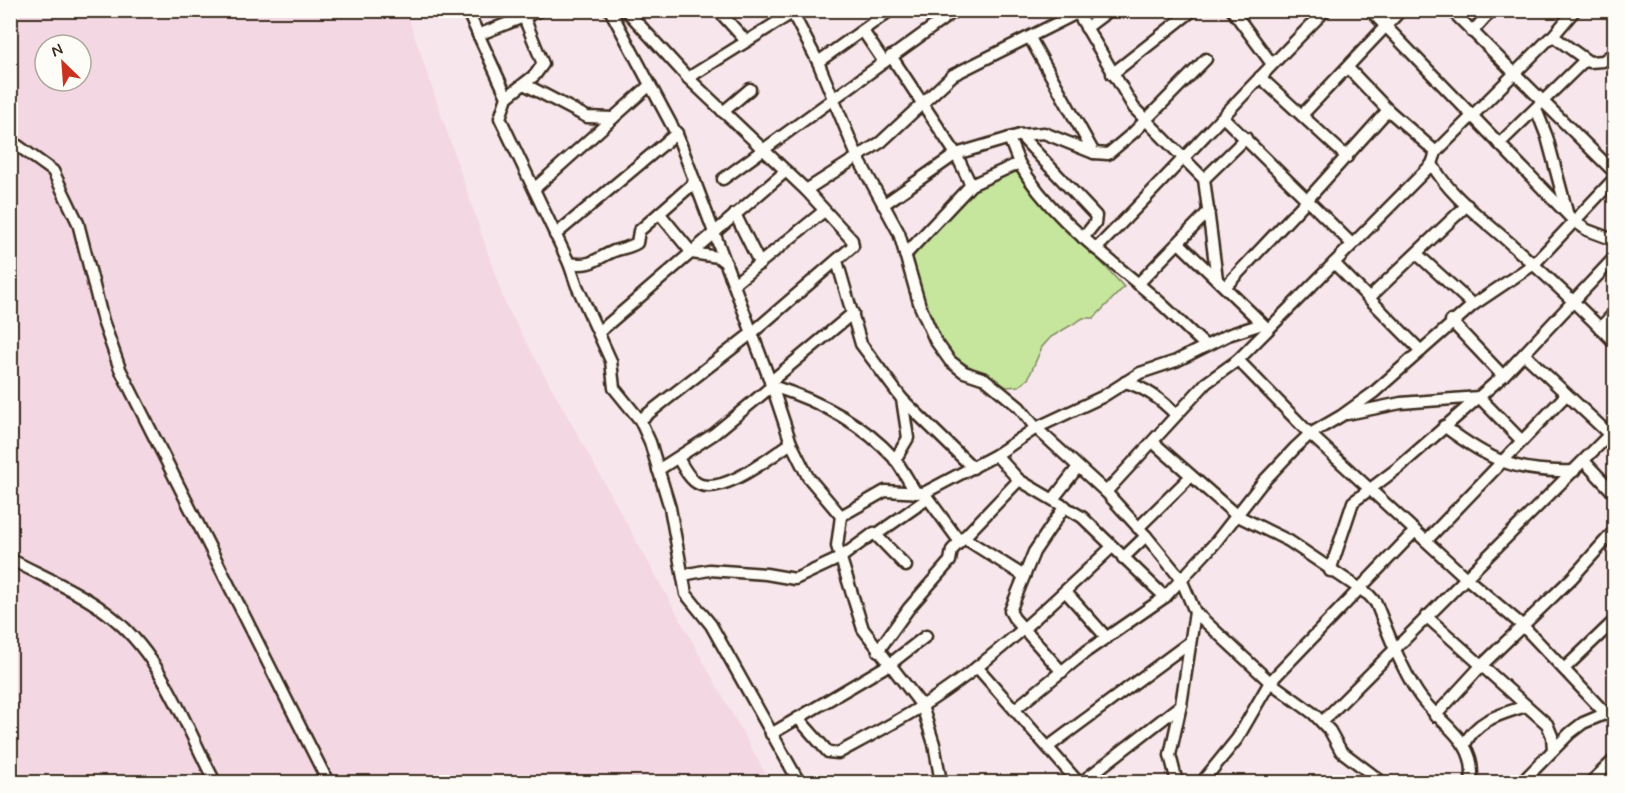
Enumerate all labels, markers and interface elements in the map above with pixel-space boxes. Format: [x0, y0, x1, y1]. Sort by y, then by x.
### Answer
north arrow [33, 33, 93, 93]
text: N [48, 39, 67, 63]

